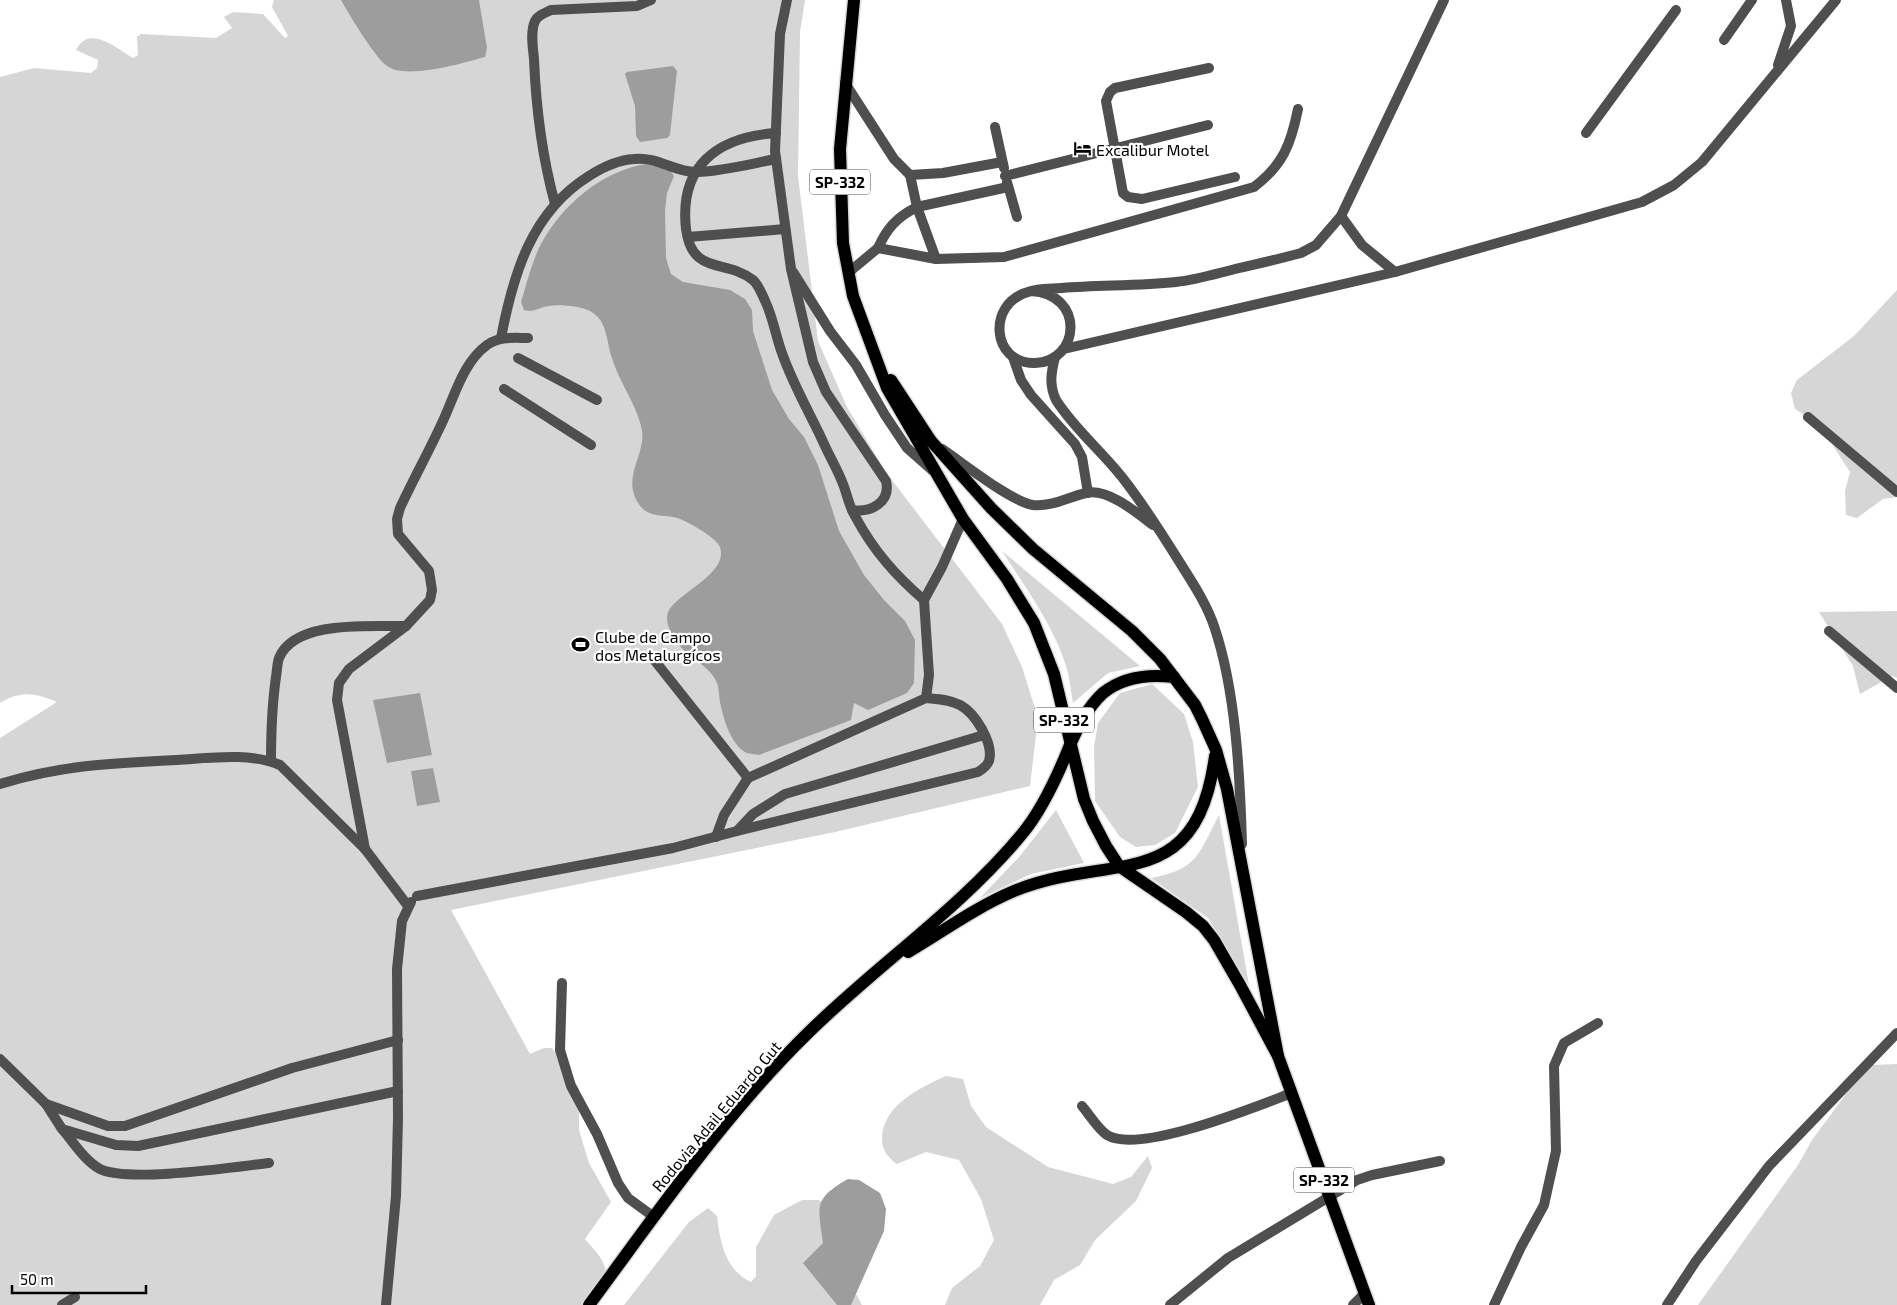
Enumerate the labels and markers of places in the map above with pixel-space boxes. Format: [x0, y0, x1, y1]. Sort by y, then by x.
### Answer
hotel icon: Excalibur Motel [1072, 139, 1092, 159]
place label: Excalibur Motel [1096, 140, 1209, 159]
place label: Clube de Campo dos Metalurgícos [595, 627, 721, 664]
sports icon: Clube de Campo dos Metalurgícos [571, 635, 591, 655]

